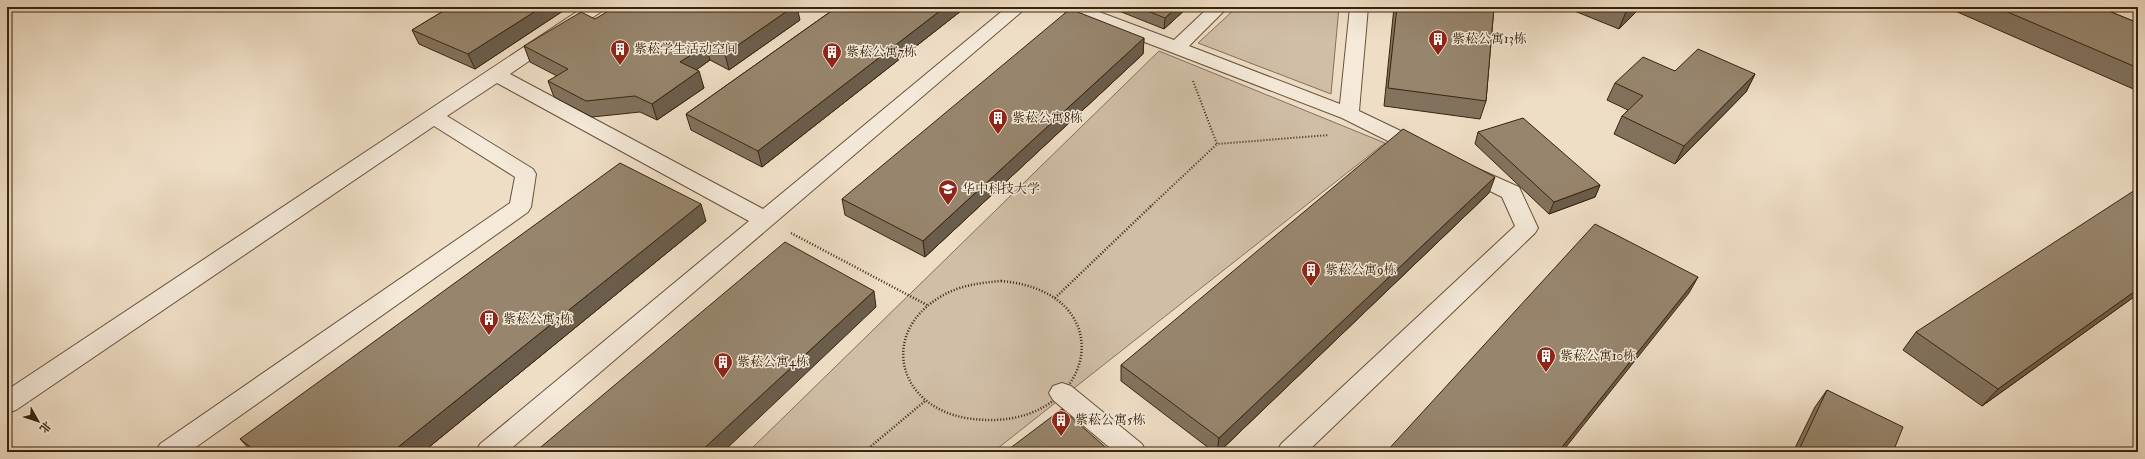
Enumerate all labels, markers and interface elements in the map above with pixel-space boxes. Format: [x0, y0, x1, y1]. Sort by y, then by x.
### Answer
building icon: 紫菘公寓13栋 [1427, 28, 1449, 56]
place label: 紫菘公寓13栋 [1452, 31, 1527, 47]
building icon: 紫菘学生活动空间 [609, 38, 631, 66]
place label: 紫菘学生活动空间 [634, 41, 738, 57]
building icon: 紫菘公寓7栋 [821, 41, 843, 69]
place label: 紫菘公寓7栋 [846, 44, 917, 60]
building icon: 紫菘公寓8栋 [987, 107, 1009, 135]
place label: 紫菘公寓8栋 [1012, 110, 1083, 126]
school or university icon: 华中科技大学 [937, 178, 959, 206]
place label: 华中科技大学 [962, 181, 1040, 197]
building icon: 紫菘公寓9栋 [1300, 259, 1322, 287]
place label: 紫菘公寓9栋 [1325, 262, 1397, 278]
building icon: 紫菘公寓3栋 [478, 308, 500, 336]
place label: 紫菘公寓3栋 [503, 311, 573, 327]
building icon: 紫菘公寓10栋 [1535, 345, 1557, 373]
place label: 紫菘公寓10栋 [1560, 348, 1636, 364]
building icon: 紫菘公寓4栋 [712, 351, 734, 379]
place label: 紫菘公寓4栋 [737, 354, 809, 370]
north arrow [18, 401, 58, 441]
building icon: 紫菘公寓5栋 [1050, 409, 1072, 437]
place label: 紫菘公寓5栋 [1075, 412, 1146, 428]
text: 北 [37, 419, 54, 435]

